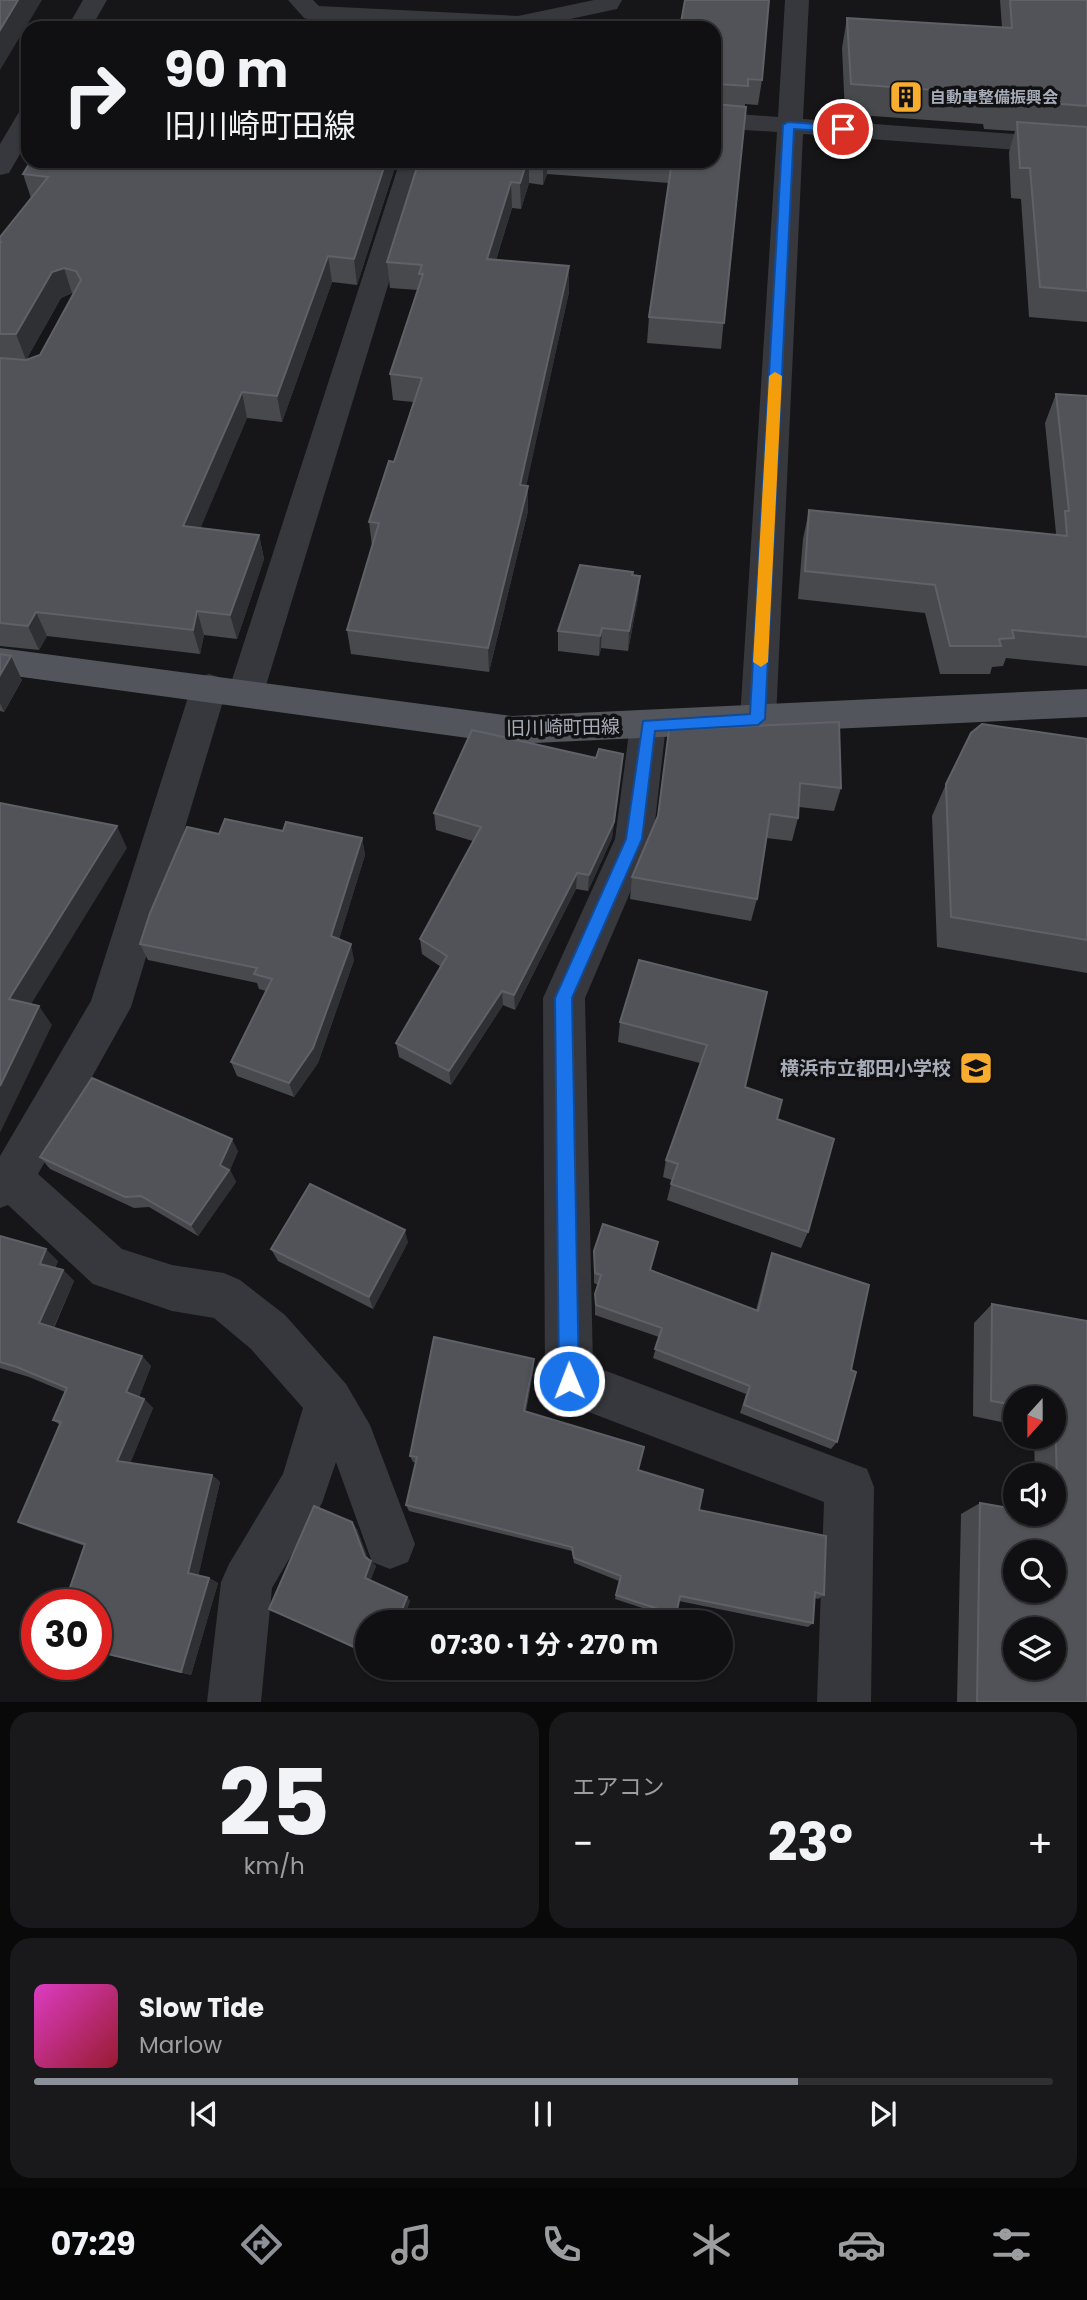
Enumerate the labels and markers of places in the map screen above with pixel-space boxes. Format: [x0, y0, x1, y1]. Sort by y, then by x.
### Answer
building icon: 自動車整備振興会 [887, 78, 925, 116]
place label: 自動車整備振興会 [930, 86, 1058, 109]
pin [813, 99, 873, 159]
school or university icon: 横浜市立都田小学校 [957, 1049, 995, 1087]
place label: 横浜市立都田小学校 [780, 1055, 951, 1082]

